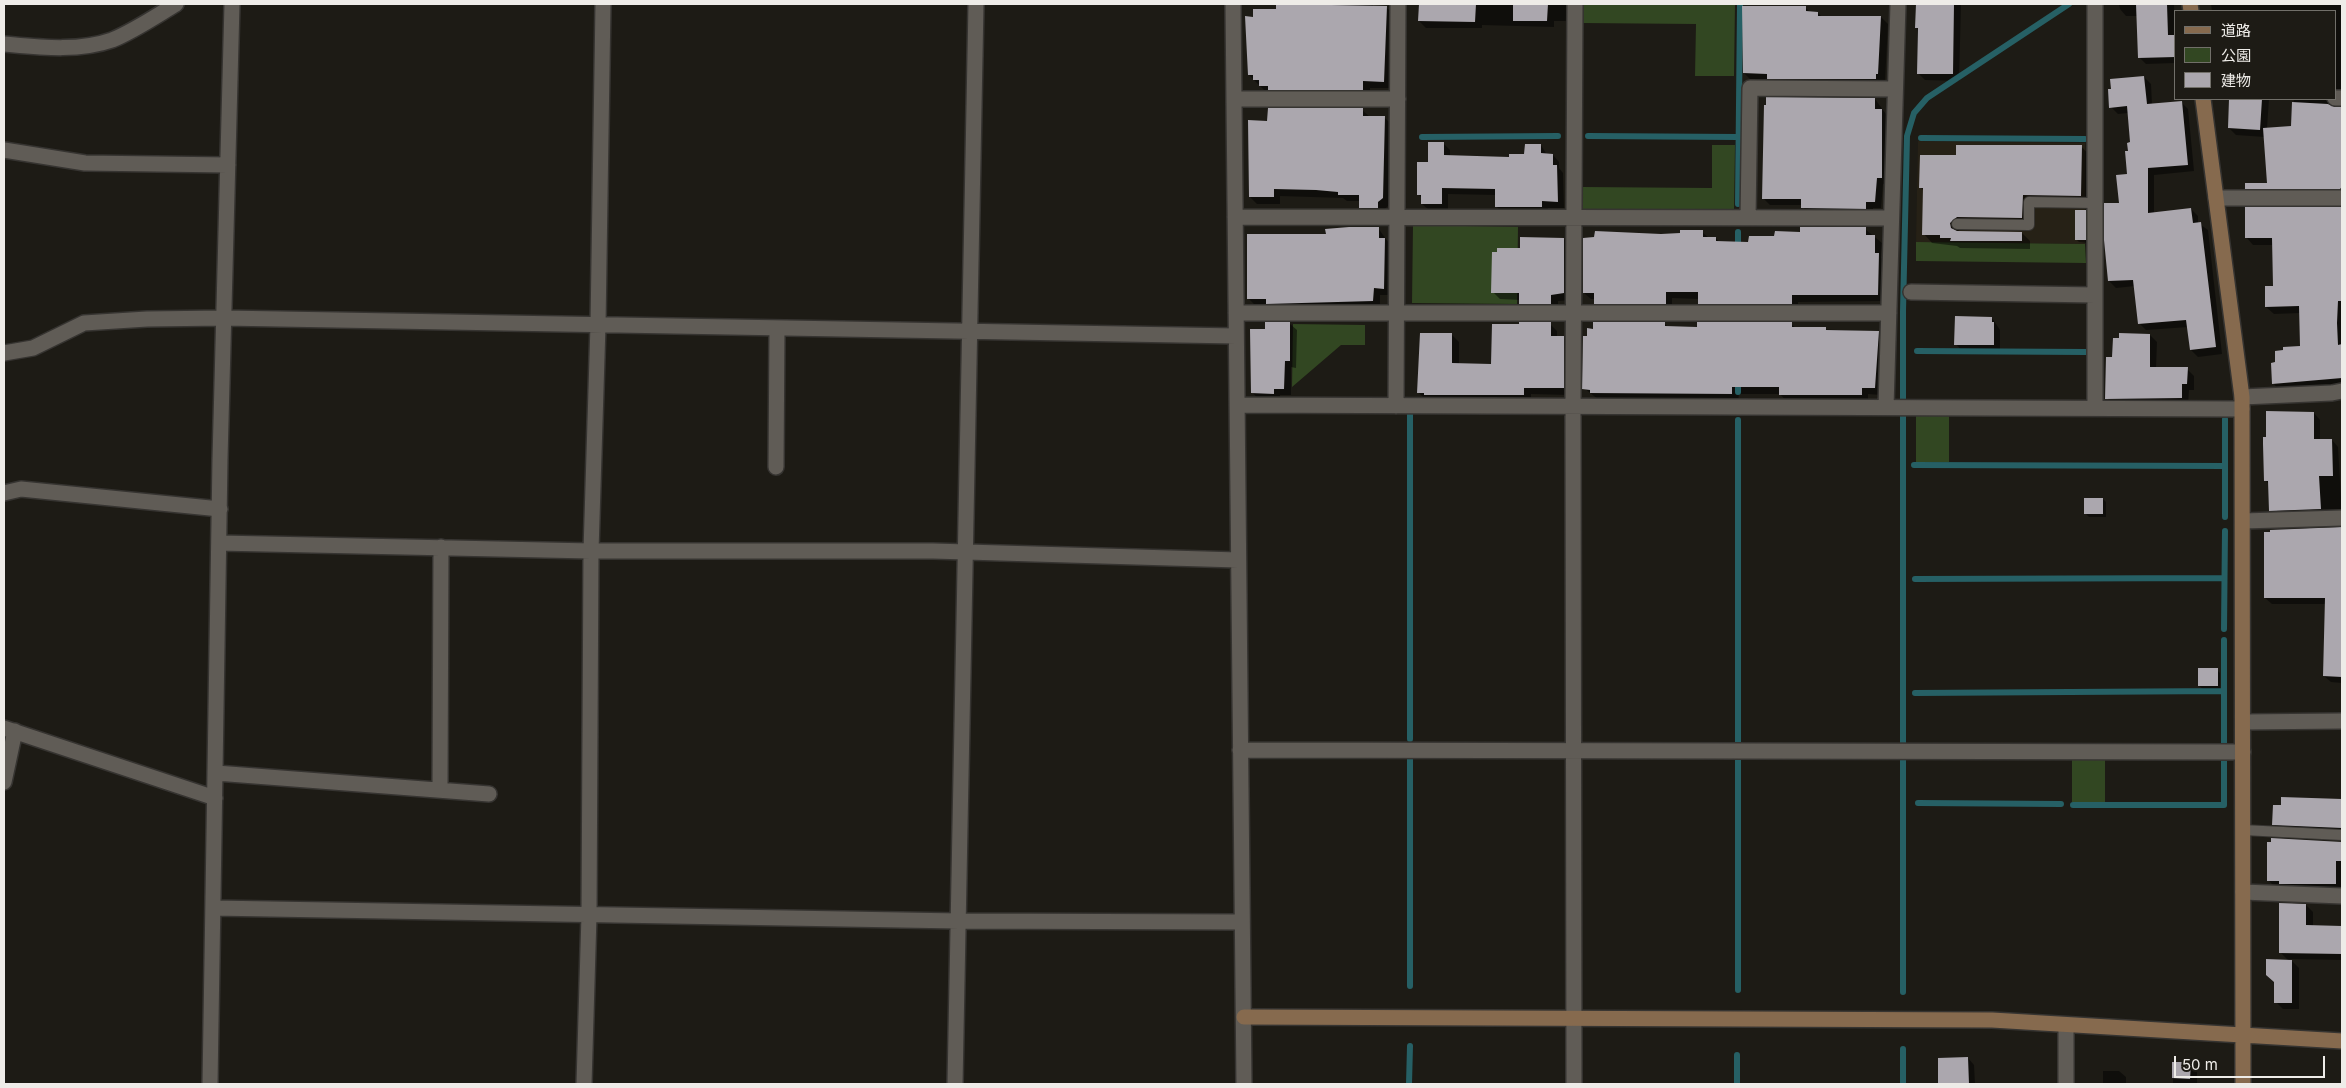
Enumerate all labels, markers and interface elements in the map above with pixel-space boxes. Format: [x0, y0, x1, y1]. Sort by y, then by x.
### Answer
legend [2174, 10, 2336, 100]
text: 道路 [2221, 21, 2251, 40]
text: 公園 [2221, 46, 2251, 65]
text: 建物 [2221, 71, 2251, 90]
scale bar [2176, 1046, 2327, 1078]
text: 50 m [2182, 1055, 2218, 1074]

